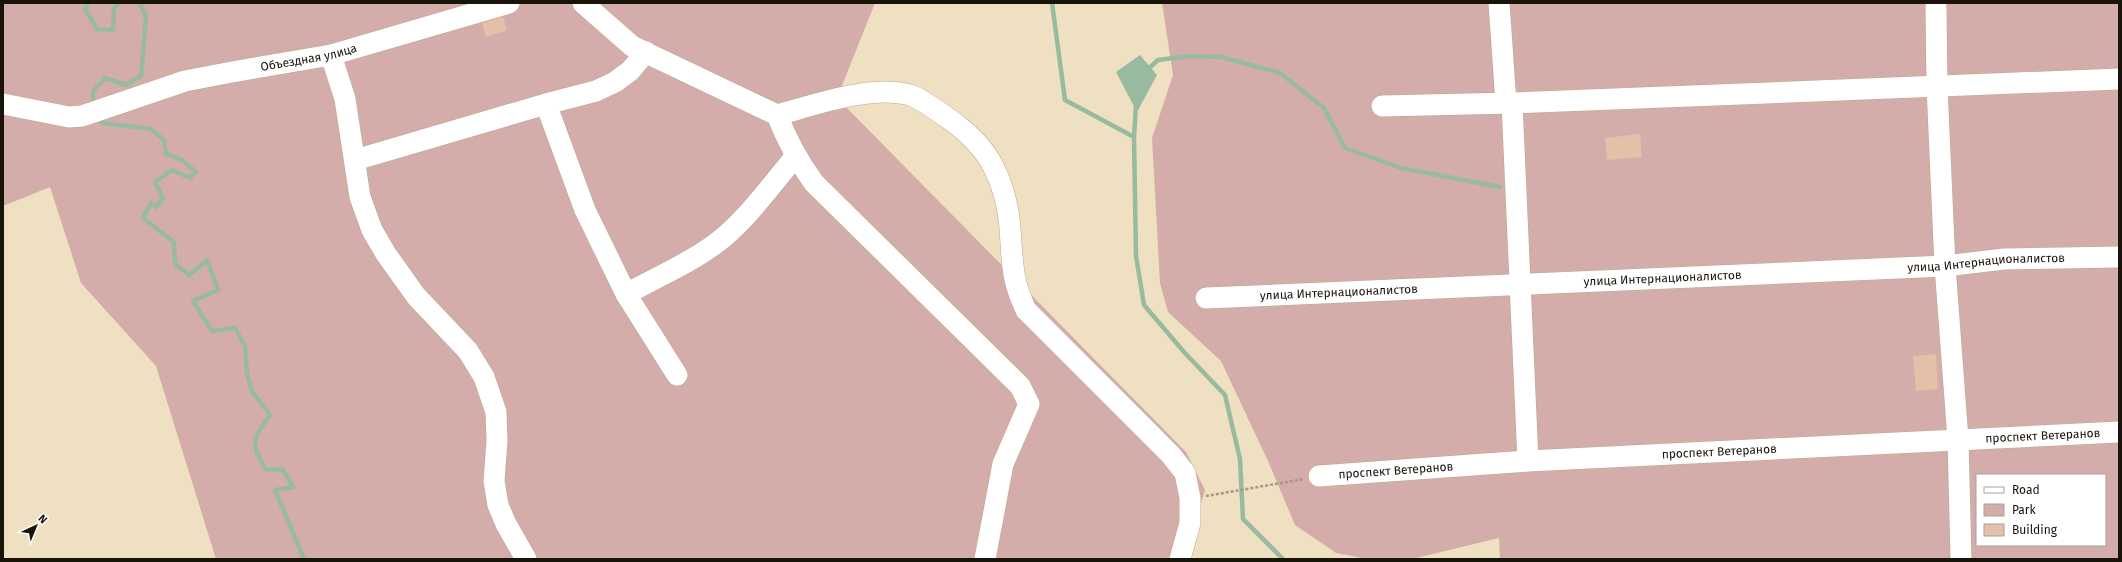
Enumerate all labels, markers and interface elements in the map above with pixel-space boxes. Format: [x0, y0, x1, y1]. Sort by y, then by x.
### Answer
street label: Объездная улица [259, 41, 358, 74]
street label: улица Интернационалистов [1907, 251, 2065, 275]
street label: улица Интернационалистов [1583, 268, 1742, 289]
street label: улица Интернационалистов [1260, 282, 1418, 303]
street label: проспект Ветеранов [1985, 426, 2101, 446]
street label: проспект Ветеранов [1661, 442, 1777, 461]
street label: проспект Ветеранов [1338, 459, 1454, 482]
legend [1976, 474, 2106, 546]
text: Road [2012, 483, 2040, 497]
text: Park [2012, 503, 2036, 517]
north arrow [16, 506, 56, 546]
text: N [35, 512, 50, 526]
text: Building [2012, 523, 2058, 537]

